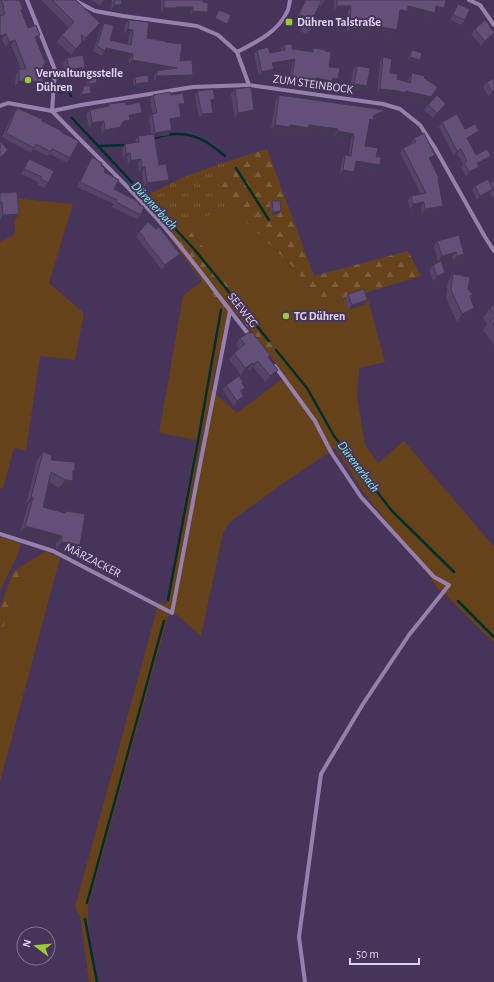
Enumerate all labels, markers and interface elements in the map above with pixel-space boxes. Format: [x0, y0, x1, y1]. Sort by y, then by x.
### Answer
place label: Dühren Talstraße [297, 16, 381, 28]
marker: Dühren Talstraße [284, 17, 294, 27]
place label: Verwaltungsstelle Dühren [36, 67, 123, 93]
street label: ZUM STEINBOCK [272, 72, 354, 96]
marker: Verwaltungsstelle Dühren [23, 75, 33, 85]
water label: Dürenerbach [129, 179, 179, 233]
street label: SEEWEG [226, 290, 260, 330]
place label: TG Dühren [294, 310, 345, 322]
marker: TG Dühren [281, 311, 291, 321]
water label: Dürenerbach [335, 439, 381, 495]
street label: MÄRZACKER [63, 540, 124, 579]
north arrow [16, 926, 56, 966]
text: N [21, 938, 33, 949]
scale bar [350, 940, 419, 966]
text: 50 m [356, 948, 379, 960]

